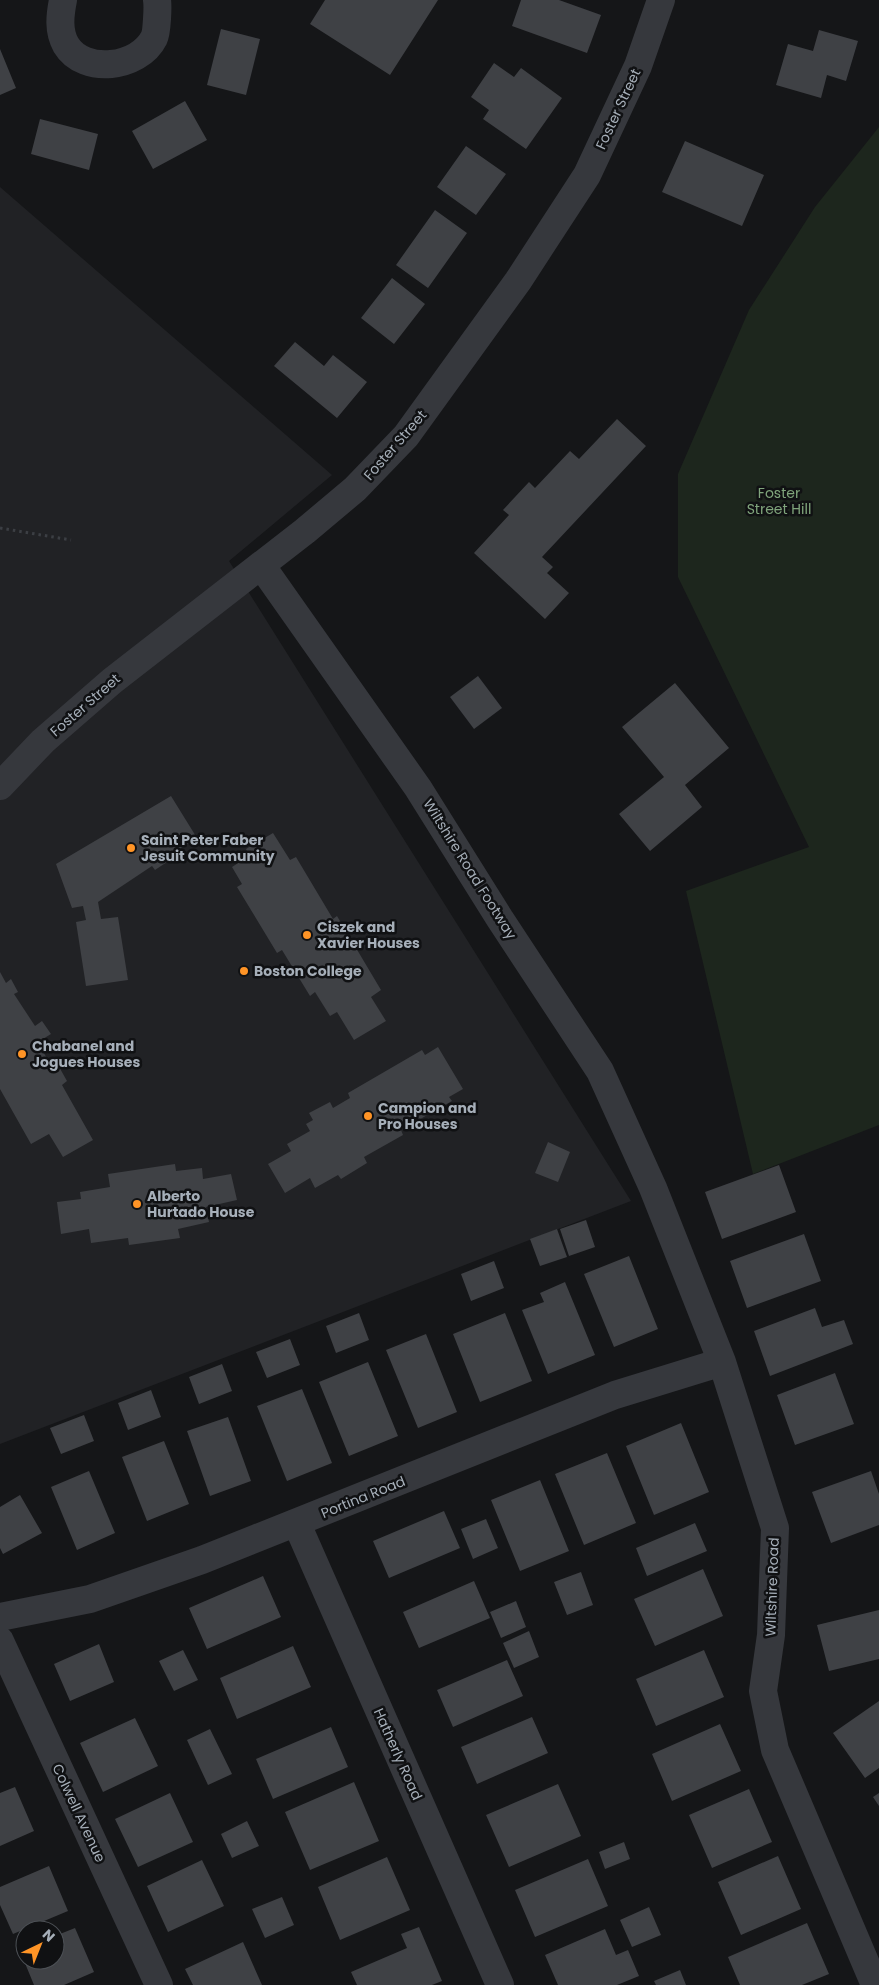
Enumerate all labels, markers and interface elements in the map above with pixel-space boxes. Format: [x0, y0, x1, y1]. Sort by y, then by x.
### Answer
street label: Foster Street [591, 65, 645, 153]
street label: Foster Street [359, 406, 431, 484]
park label: Foster Street Hill [747, 483, 811, 519]
street label: Foster Street [46, 669, 124, 741]
street label: Wiltshire Road Footway [419, 795, 521, 943]
place label: Saint Peter Faber Jesuit Community [141, 830, 275, 866]
marker: Saint Peter Faber Jesuit Community [125, 842, 137, 854]
place label: Ciszek and Xavier Houses [317, 917, 420, 953]
marker: Ciszek and Xavier Houses [301, 929, 313, 941]
place label: Boston College [254, 961, 362, 981]
marker: Boston College [238, 965, 250, 977]
place label: Chabanel and Jogues Houses [32, 1036, 140, 1072]
marker: Chabanel and Jogues Houses [16, 1048, 28, 1060]
place label: Campion and Pro Houses [378, 1098, 476, 1134]
marker: Campion and Pro Houses [362, 1110, 374, 1122]
place label: Alberto Hurtado House [147, 1186, 255, 1222]
marker: Alberto Hurtado House [131, 1198, 143, 1210]
street label: Portina Road [318, 1471, 408, 1523]
street label: Wiltshire Road [760, 1537, 784, 1637]
street label: Hatherly Road [369, 1705, 427, 1803]
street label: Colwell Avenue [47, 1760, 111, 1866]
north arrow [15, 1920, 65, 1970]
text: N [38, 1925, 60, 1946]

